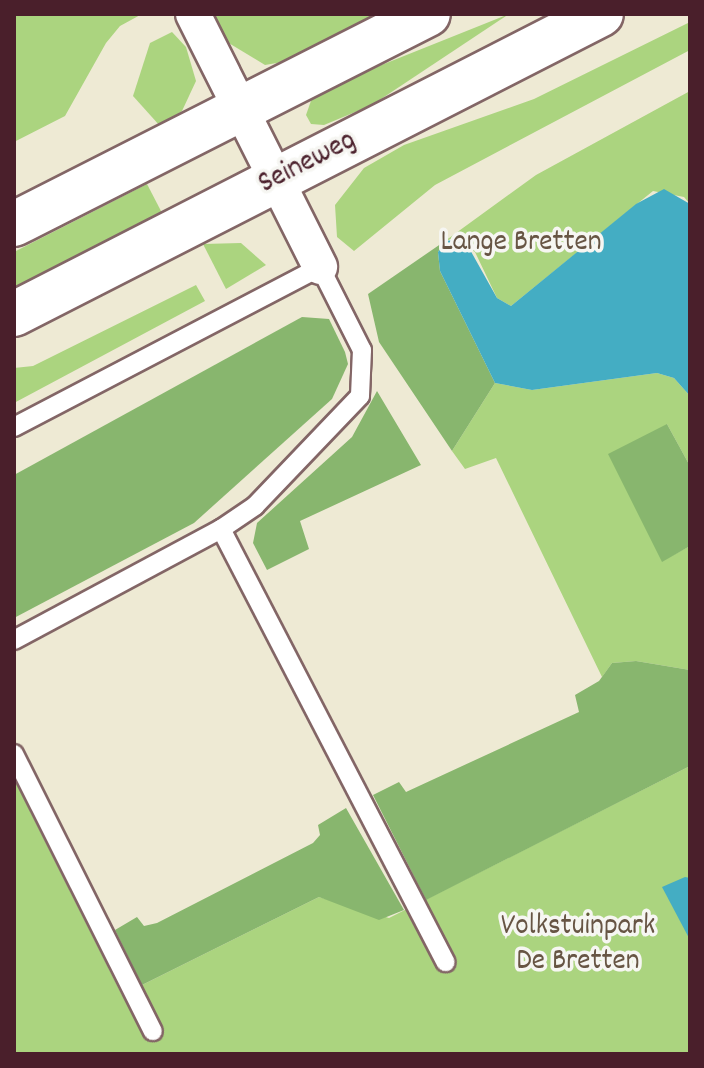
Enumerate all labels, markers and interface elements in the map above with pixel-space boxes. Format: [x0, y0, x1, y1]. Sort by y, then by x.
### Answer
street label: Seineweg [253, 124, 363, 204]
park label: Lange Bretten [440, 226, 602, 262]
park label: Volkstuinpark De Bretten [501, 910, 655, 980]

